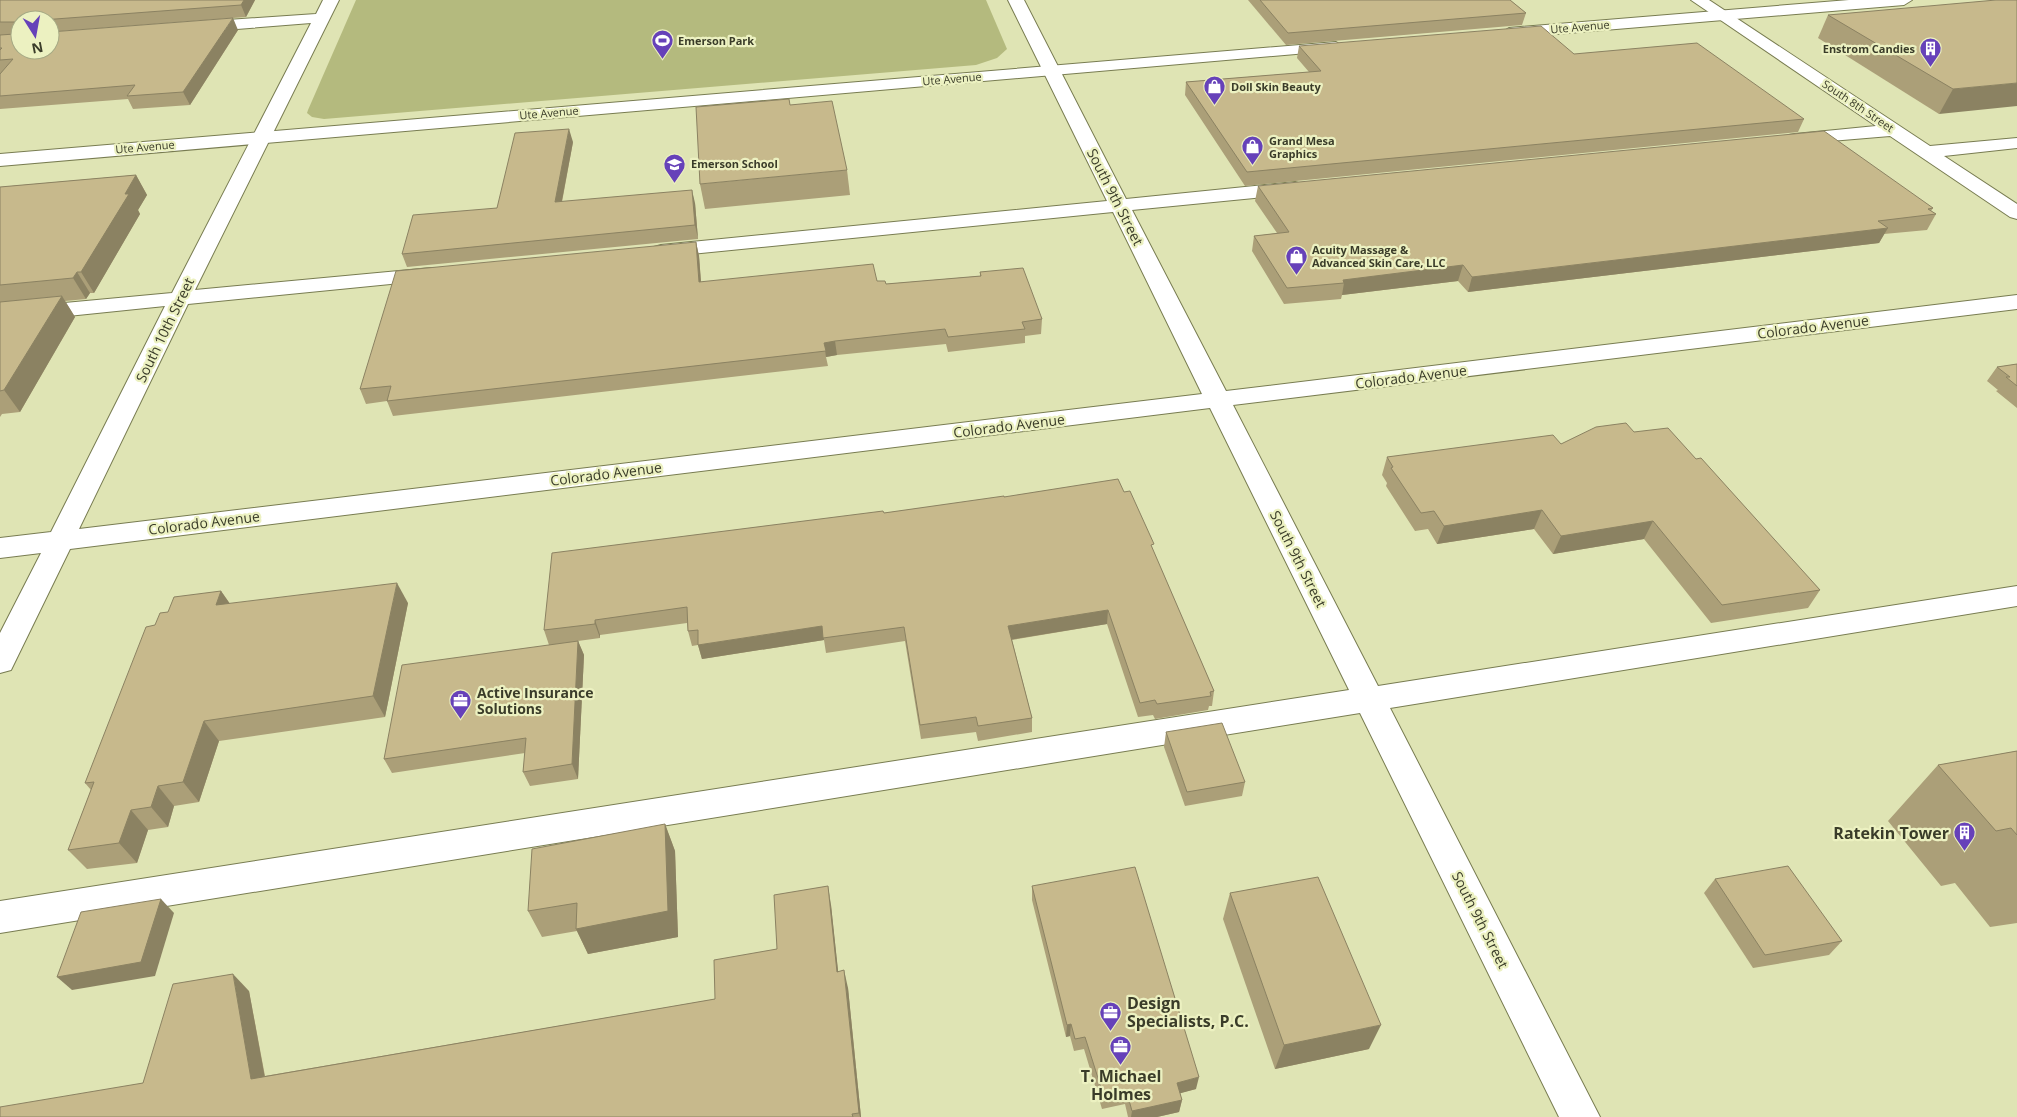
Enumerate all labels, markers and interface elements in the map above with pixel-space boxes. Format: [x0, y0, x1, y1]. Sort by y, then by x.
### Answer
north arrow [10, 10, 60, 60]
street label: Ute Avenue [1550, 16, 1610, 37]
sports icon: Emerson Park [650, 29, 674, 60]
place label: Emerson Park [678, 33, 754, 48]
building icon: Enstrom Candies [1919, 37, 1943, 68]
text: N [30, 38, 45, 59]
place label: Enstrom Candies [1823, 41, 1916, 56]
street label: Ute Avenue [922, 68, 982, 89]
shop icon: Doll Skin Beauty [1203, 75, 1227, 106]
street label: South 8th Street [1819, 76, 1897, 135]
place label: Doll Skin Beauty [1231, 79, 1321, 94]
street label: Ute Avenue [519, 102, 579, 123]
place label: Grand Mesa Graphics [1269, 133, 1335, 161]
shop icon: Grand Mesa Graphics [1241, 135, 1265, 166]
street label: Ute Avenue [115, 136, 175, 157]
street label: South 9th Street [1083, 145, 1148, 248]
school or university icon: Emerson School [663, 152, 687, 183]
place label: Emerson School [691, 156, 778, 171]
place label: Acuity Massage & Advanced Skin Care, LLC [1312, 242, 1446, 270]
shop icon: Acuity Massage & Advanced Skin Care, LLC [1284, 244, 1308, 275]
street label: South 10th Street [131, 274, 198, 385]
street label: Colorado Avenue [1756, 310, 1870, 343]
street label: Colorado Avenue [1354, 360, 1468, 393]
street label: Colorado Avenue [952, 409, 1066, 442]
street label: Colorado Avenue [549, 457, 663, 490]
street label: Colorado Avenue [147, 506, 261, 539]
street label: South 9th Street [1266, 507, 1331, 610]
place label: Active Insurance Solutions [477, 683, 594, 718]
office icon: Active Insurance Solutions [449, 689, 473, 720]
building icon: Ratekin Tower [1953, 821, 1977, 852]
place label: Ratekin Tower [1833, 822, 1949, 844]
street label: South 9th Street [1448, 868, 1513, 971]
place label: Design Specialists, P.C. [1127, 992, 1249, 1032]
office icon: Design Specialists, P.C. [1099, 1000, 1123, 1031]
office icon: T. Michael Holmes [1109, 1035, 1133, 1066]
place label: T. Michael Holmes [1081, 1065, 1161, 1105]

